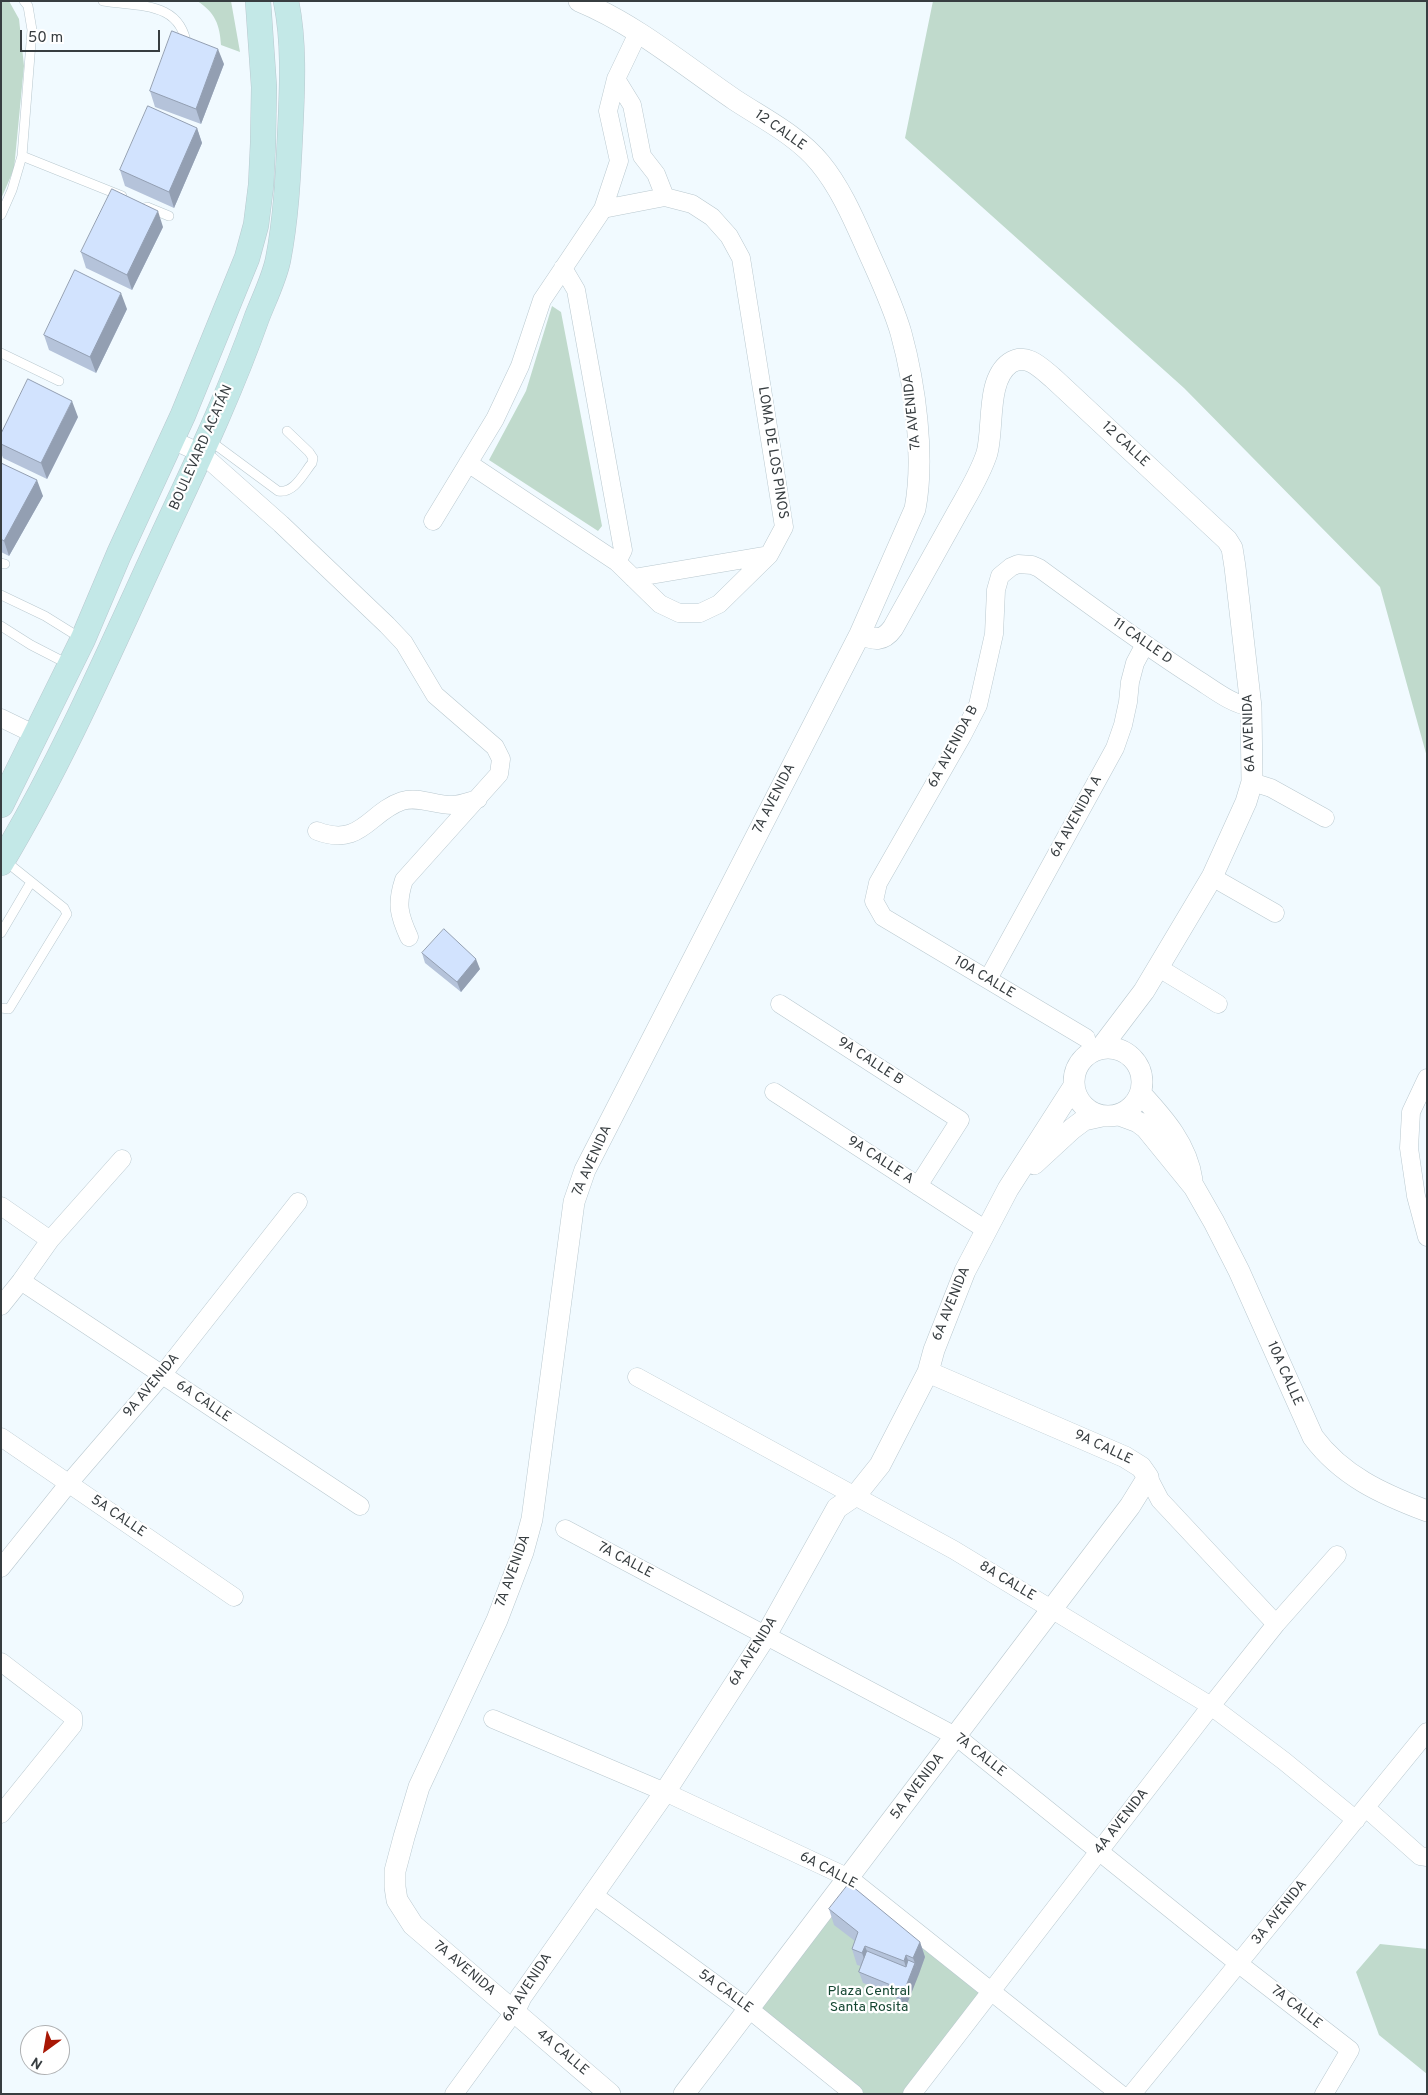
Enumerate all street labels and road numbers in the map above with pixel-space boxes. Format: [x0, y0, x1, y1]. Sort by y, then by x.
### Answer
street label: 12 CALLE [751, 107, 809, 155]
street label: 7A AVENIDA [901, 373, 925, 451]
street label: BOULEVARD ACATÁN [167, 383, 237, 513]
street label: LOMA DE LOS PINOS [753, 386, 791, 520]
street label: 12 CALLE [1098, 419, 1152, 471]
street label: 11 CALLE D [1109, 615, 1175, 669]
street label: 6A AVENIDA [1240, 694, 1260, 772]
street label: 6A AVENIDA B [925, 703, 983, 791]
street label: 7A AVENIDA [750, 761, 800, 837]
street label: 6A AVENIDA A [1048, 773, 1106, 861]
street label: 10A CALLE [950, 953, 1018, 1003]
street label: 9A CALLE B [834, 1035, 906, 1089]
street label: 7A AVENIDA [570, 1123, 616, 1199]
street label: 9A CALLE A [844, 1133, 916, 1189]
street label: 6A AVENIDA [930, 1264, 974, 1344]
street label: 10A CALLE [1262, 1339, 1306, 1409]
street label: 9A AVENIDA [120, 1351, 184, 1421]
street label: 6A CALLE [172, 1377, 234, 1427]
street label: 9A CALLE [1071, 1427, 1135, 1469]
street label: 5A CALLE [87, 1492, 149, 1542]
street label: 7A AVENIDA [493, 1532, 535, 1610]
street label: 7A CALLE [594, 1539, 656, 1583]
street label: 8A CALLE [976, 1559, 1038, 1605]
street label: 6A AVENIDA [726, 1614, 782, 1690]
street label: 7A CALLE [951, 1731, 1009, 1781]
street label: 5A AVENIDA [888, 1750, 948, 1824]
street label: 4A AVENIDA [1091, 1786, 1153, 1858]
street label: 6A CALLE [796, 1849, 860, 1893]
street label: 3A AVENIDA [1249, 1877, 1311, 1949]
street label: 7A AVENIDA [429, 1938, 499, 2000]
street label: 6A AVENIDA [500, 1951, 556, 2025]
street label: 5A CALLE [694, 1967, 756, 2017]
street label: 7A CALLE [1267, 1983, 1325, 2033]
street label: 4A CALLE [532, 2026, 592, 2080]

